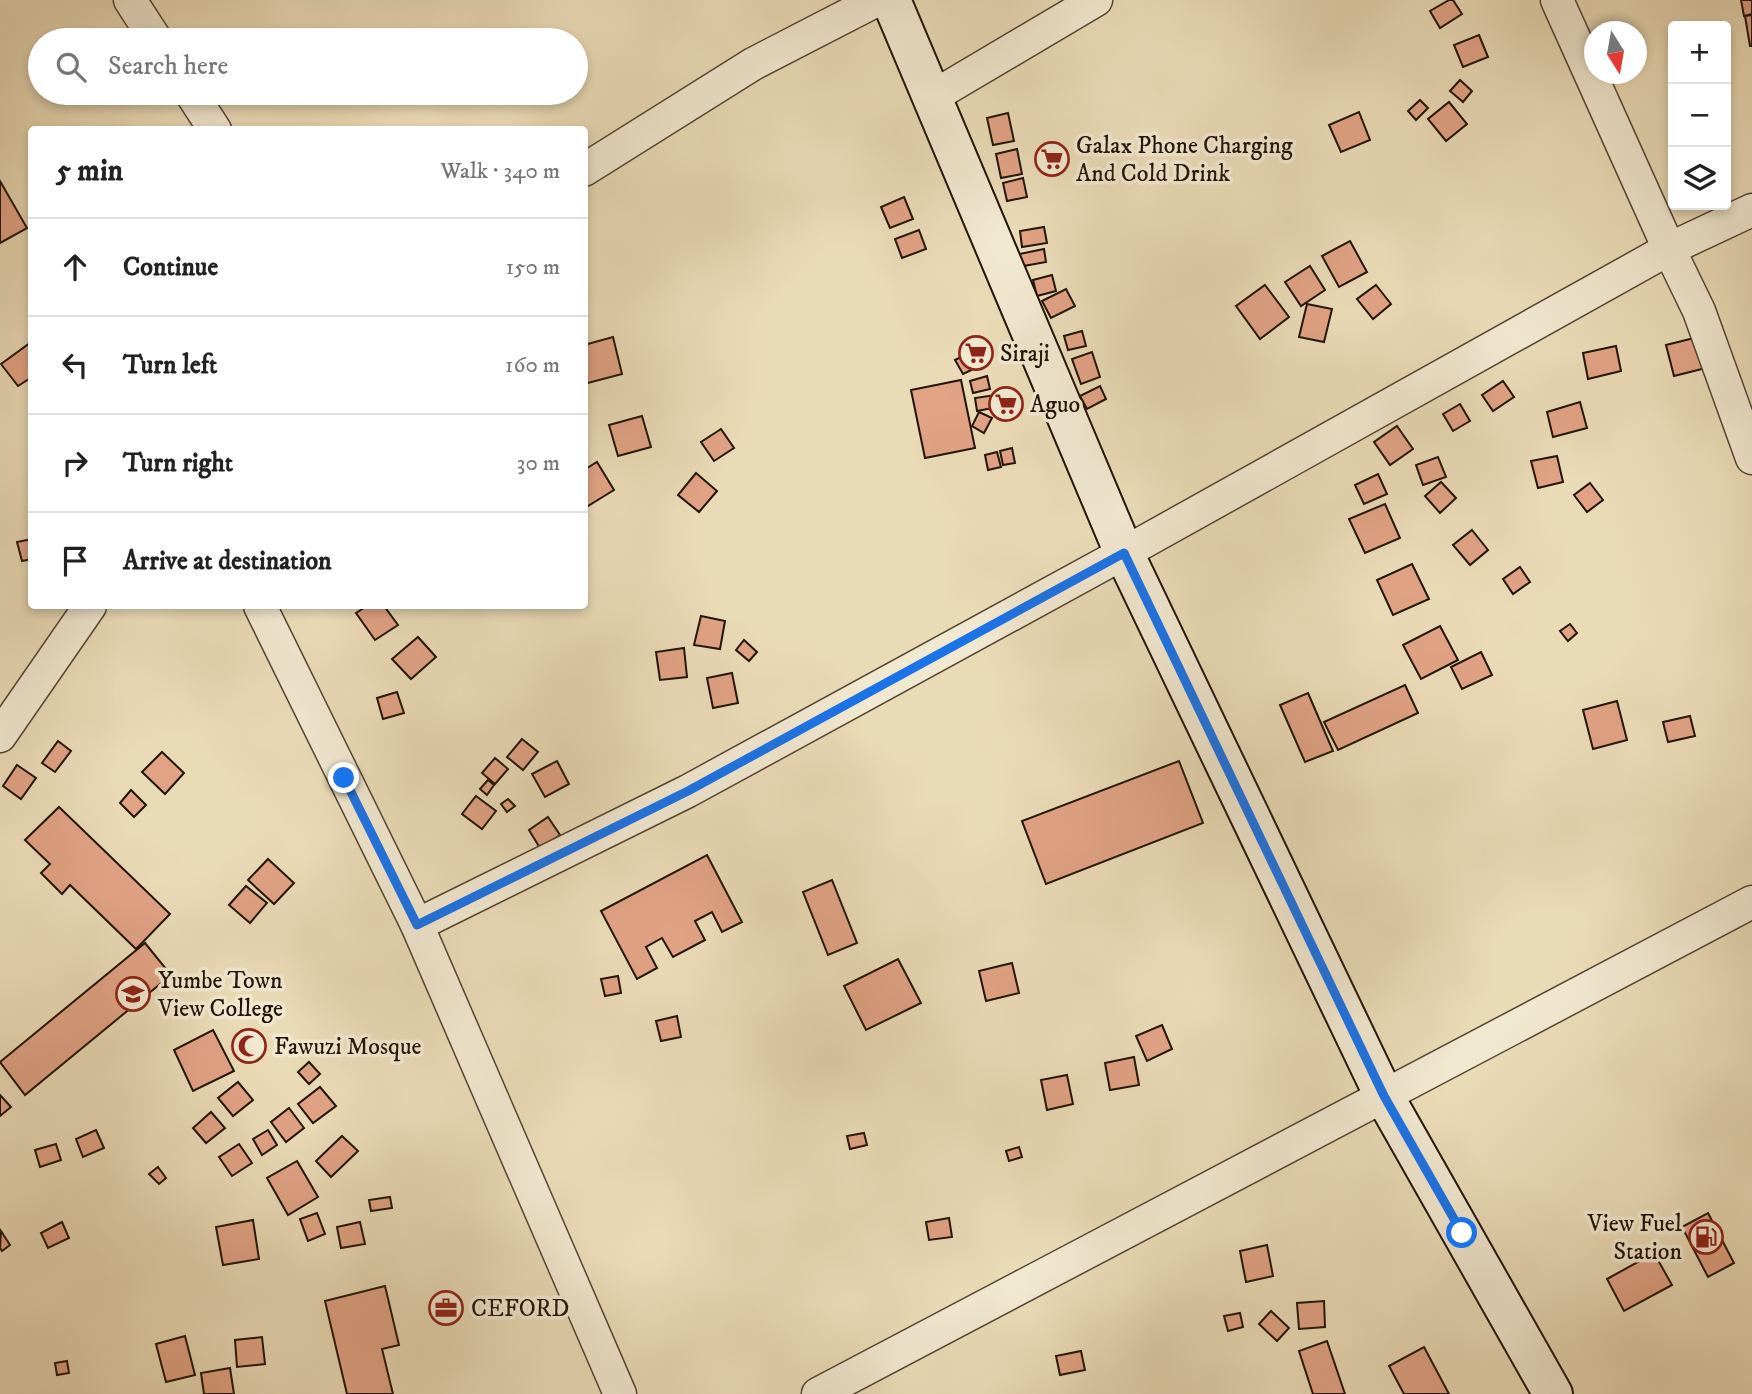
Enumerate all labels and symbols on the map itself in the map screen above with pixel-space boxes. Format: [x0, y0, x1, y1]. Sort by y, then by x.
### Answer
north arrow [1584, 21, 1647, 84]
place label: Galax Phone Charging And Cold Drink [1076, 131, 1293, 189]
supermarket icon: Galax Phone Charging And Cold Drink [1033, 140, 1071, 178]
supermarket icon: Siraji [957, 334, 995, 372]
place label: Siraji [1000, 339, 1050, 369]
supermarket icon: Aguo [987, 385, 1025, 423]
place label: Aguo [1030, 390, 1080, 420]
route end [328, 762, 359, 793]
place label: Yumbe Town View College [157, 966, 283, 1024]
school or university icon: Yumbe Town View College [114, 975, 152, 1013]
mosque icon: Fawuzi Mosque [230, 1027, 268, 1065]
place label: Fawuzi Mosque [274, 1032, 421, 1062]
place label: View Fuel Station [1587, 1209, 1683, 1267]
route start [1446, 1217, 1477, 1248]
fuel station icon: View Fuel Station [1687, 1218, 1725, 1256]
office icon: CEFORD [427, 1289, 465, 1327]
place label: CEFORD [471, 1294, 569, 1324]

